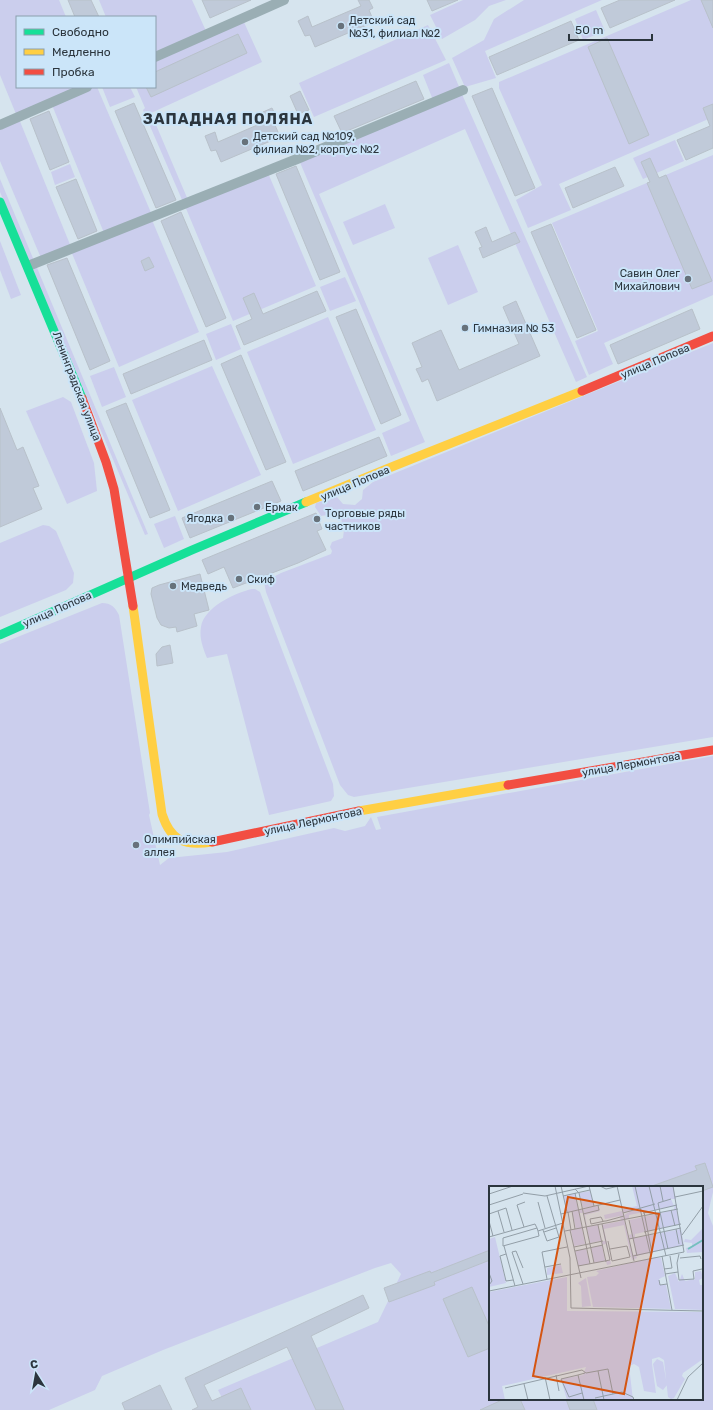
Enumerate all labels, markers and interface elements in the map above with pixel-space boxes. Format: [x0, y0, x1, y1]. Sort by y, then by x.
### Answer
place label: Детский сад №31, филиал №2 [349, 14, 440, 40]
legend [16, 16, 156, 88]
scale bar [569, 16, 652, 42]
marker: Детский сад №31, филиал №2 [336, 21, 346, 31]
text: 50 m [575, 23, 603, 37]
text: Свободно [52, 25, 109, 39]
text: Медленно [52, 45, 111, 59]
text: Пробка [52, 65, 95, 79]
district label: ЗАПАДНАЯ ПОЛЯНА [143, 110, 313, 128]
place label: Детский сад №109, филиал №2, корпус №2 [253, 130, 379, 156]
marker: Детский сад №109, филиал №2, корпус №2 [240, 137, 250, 147]
place label: Савин Олег Михайлович [614, 267, 680, 293]
marker: Савин Олег Михайлович [683, 274, 693, 284]
place label: Гимназия № 53 [473, 322, 555, 335]
marker: Гимназия № 53 [460, 323, 470, 333]
street label: Ленинградская улица [50, 330, 103, 443]
street label: улица Попова [619, 341, 692, 382]
street label: улица Попова [319, 463, 392, 504]
place label: Ермак [265, 501, 298, 514]
marker: Ермак [252, 502, 262, 512]
place label: Торговые ряды частников [325, 507, 405, 533]
place label: Ягодка [186, 512, 223, 525]
marker: Ягодка [226, 513, 236, 523]
marker: Торговые ряды частников [312, 514, 322, 524]
place label: Скиф [247, 573, 275, 586]
marker: Скиф [234, 574, 244, 584]
place label: Медведь [181, 580, 227, 593]
marker: Медведь [168, 581, 178, 591]
street label: улица Попова [21, 589, 93, 630]
street label: улица Лермонтова [581, 749, 681, 780]
street label: улица Лермонтова [263, 805, 363, 838]
place label: Олимпийская аллея [144, 833, 216, 859]
marker: Олимпийская аллея [131, 840, 141, 850]
inset map [489, 1186, 703, 1400]
north arrow [16, 1354, 56, 1394]
text: С [29, 1358, 39, 1372]

